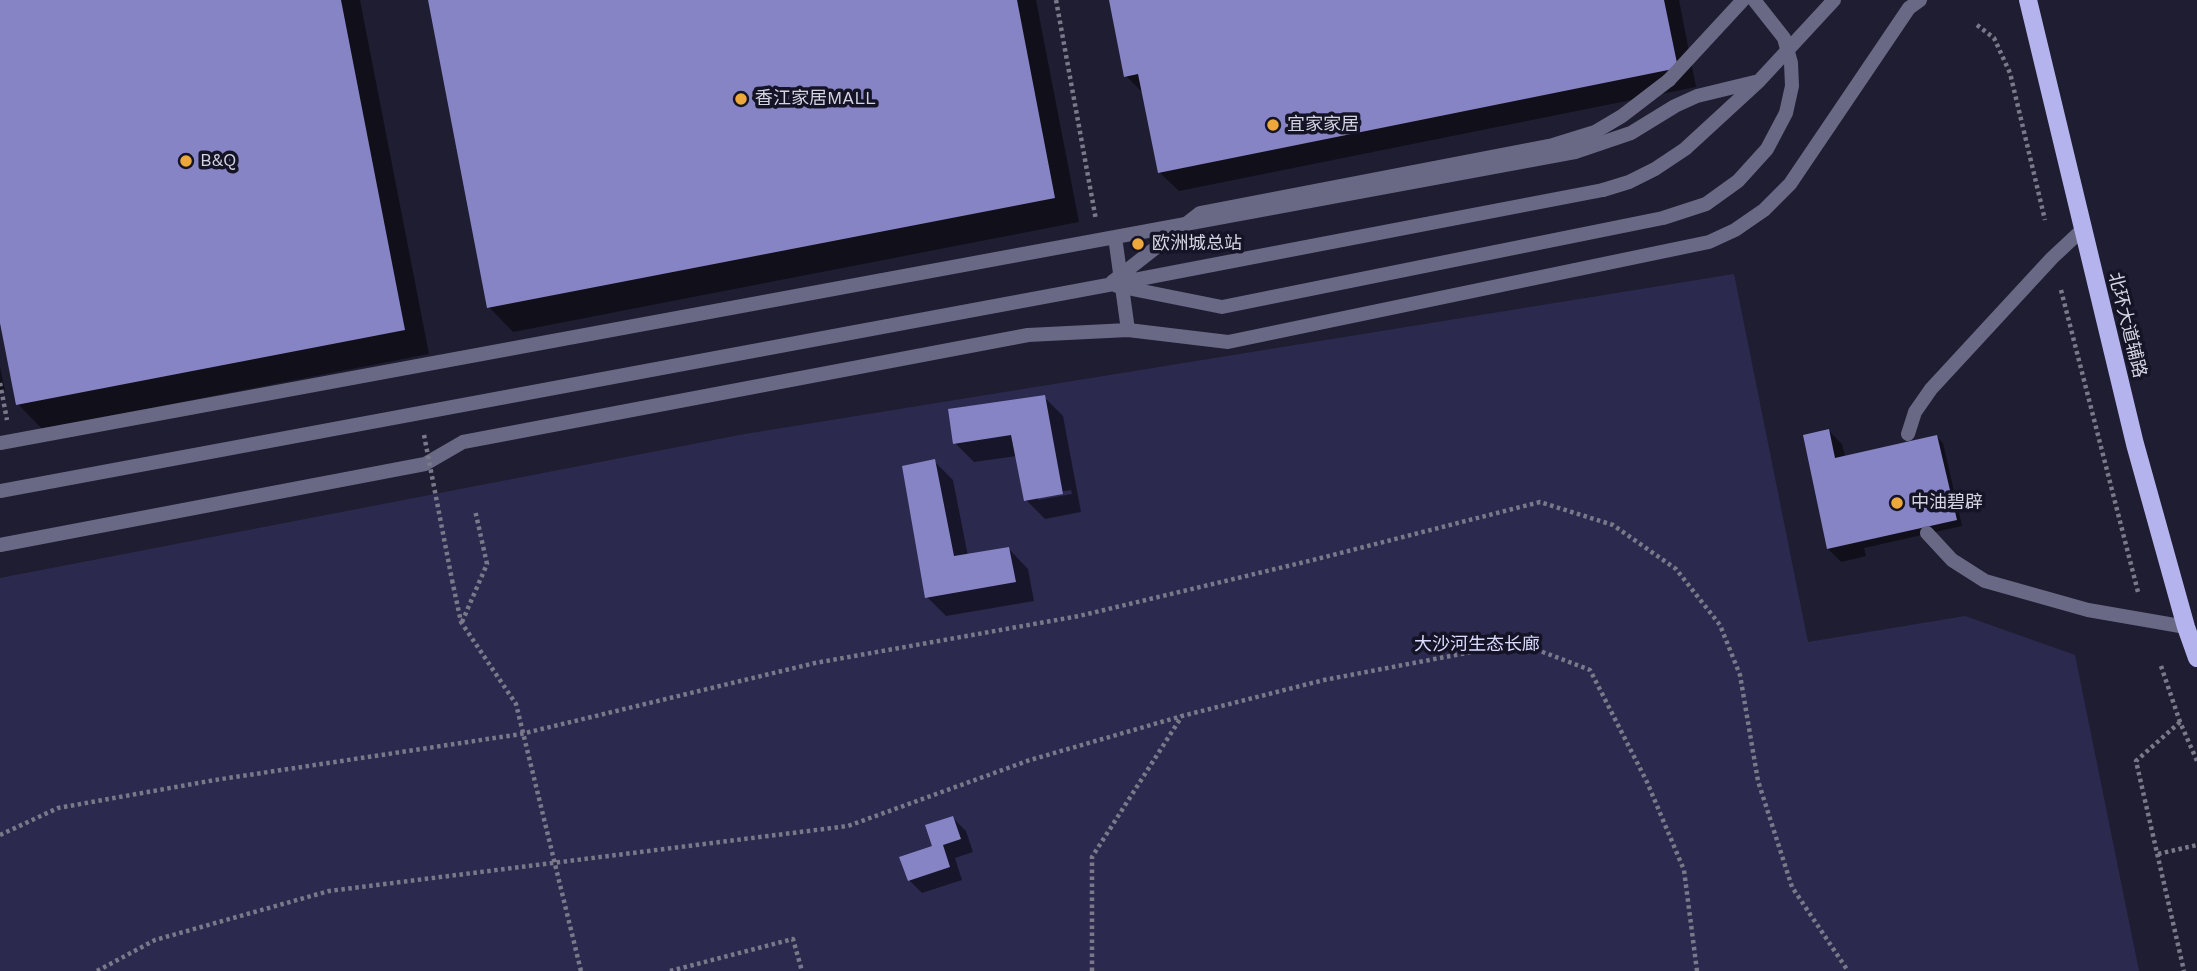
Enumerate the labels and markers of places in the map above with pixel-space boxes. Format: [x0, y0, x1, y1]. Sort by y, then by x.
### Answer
place label: 香江家居MALL [755, 88, 876, 110]
marker: 香江家居MALL [733, 91, 749, 107]
place label: 宜家家居 [1287, 114, 1359, 136]
marker: 宜家家居 [1265, 117, 1281, 133]
place label: B&Q [200, 150, 236, 172]
marker: B&Q [178, 153, 194, 169]
place label: 欧洲城总站 [1152, 233, 1242, 255]
marker: 欧洲城总站 [1130, 236, 1146, 252]
place label: 中油碧辟 [1911, 492, 1983, 514]
marker: 中油碧辟 [1889, 495, 1905, 511]

